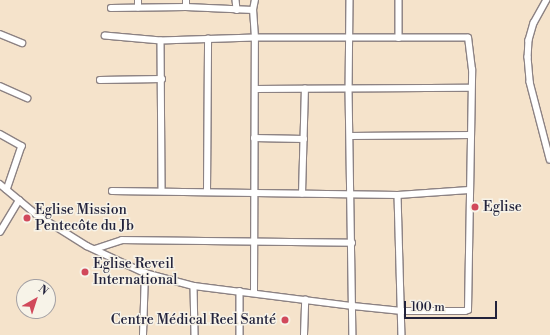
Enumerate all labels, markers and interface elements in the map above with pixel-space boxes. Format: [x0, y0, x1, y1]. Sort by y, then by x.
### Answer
place label: Eglise [483, 199, 522, 215]
place label: Eglise Mission Pentecôte du Jb [35, 202, 134, 234]
marker: Eglise [470, 202, 480, 212]
marker: Eglise Mission Pentecôte du Jb [22, 213, 32, 223]
place label: Eglise Reveil International [93, 256, 177, 288]
marker: Eglise Reveil International [80, 267, 90, 277]
north arrow [16, 279, 56, 319]
text: N [35, 282, 51, 299]
scale bar [406, 293, 499, 319]
text: 100 m [411, 300, 445, 315]
place label: Centre Médical Reel Santé [111, 312, 276, 328]
marker: Centre Médical Reel Santé [279, 314, 291, 326]

